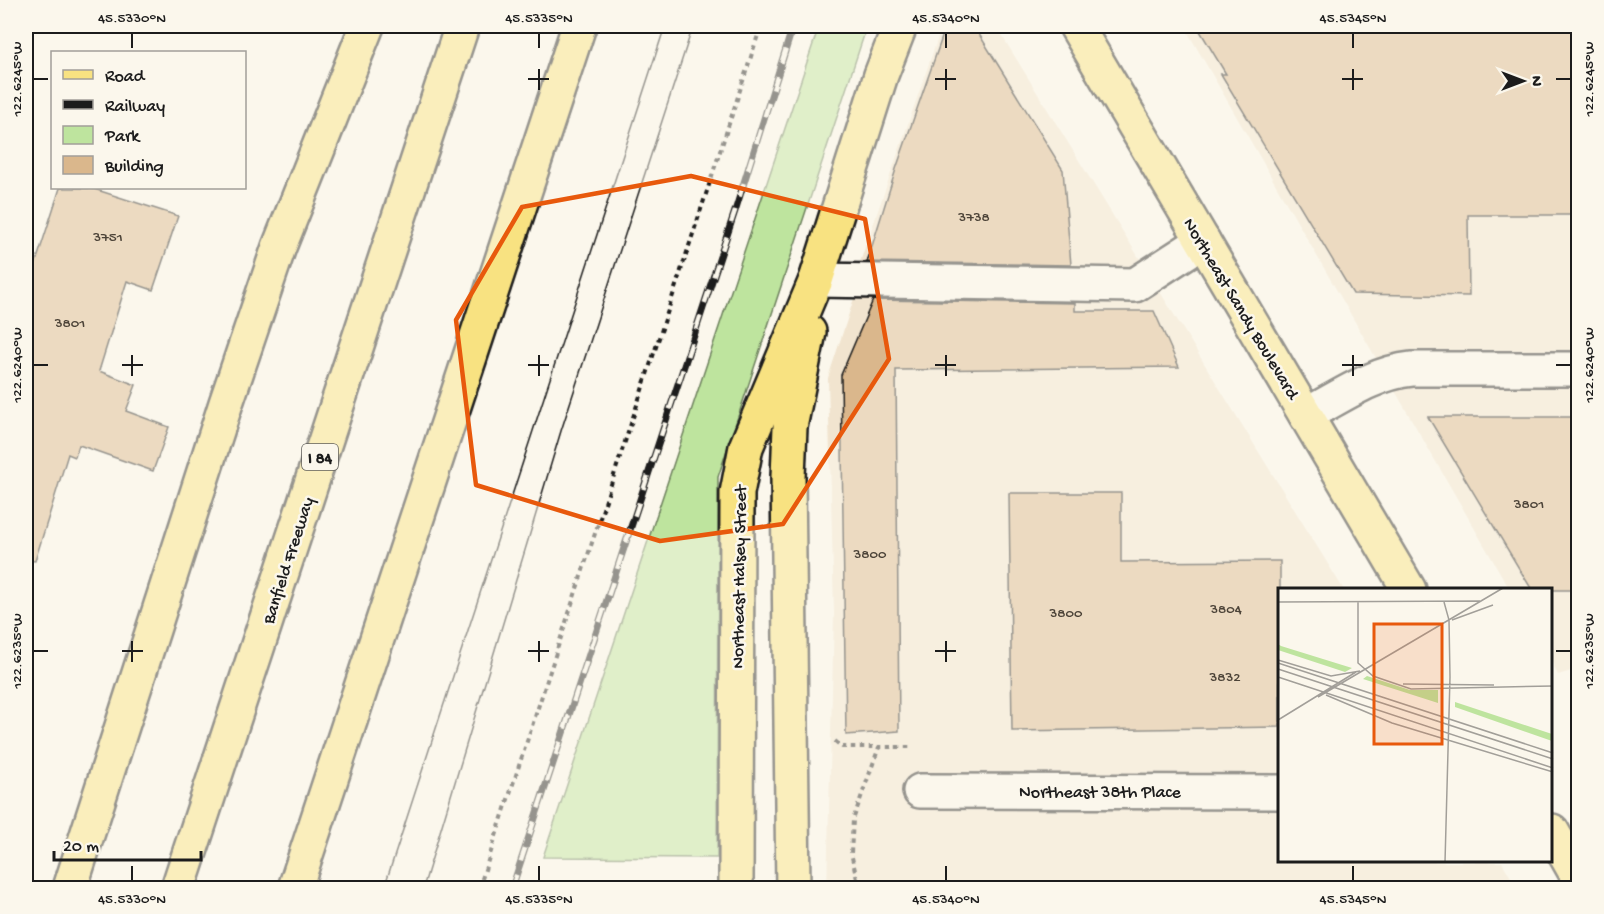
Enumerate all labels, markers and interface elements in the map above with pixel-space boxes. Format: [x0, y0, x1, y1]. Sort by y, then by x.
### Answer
text: 45.5330°N [98, 10, 166, 28]
text: 45.5335°N [505, 10, 573, 28]
text: 45.5340°N [912, 10, 980, 28]
text: 45.5345°N [1320, 10, 1387, 28]
text: 122.6245°W [9, 41, 27, 117]
text: 122.6245°W [1581, 41, 1599, 117]
legend [51, 51, 246, 189]
north arrow [1493, 51, 1553, 111]
text: Road [105, 67, 146, 88]
text: N [1525, 76, 1544, 87]
text: Railway [105, 97, 165, 118]
text: Park [104, 127, 141, 148]
text: Building [104, 157, 164, 178]
house number: 3738 [957, 209, 990, 227]
street label: Northeast Sandy Boulevard [1177, 215, 1303, 405]
house number: 3751 [92, 229, 123, 247]
house number: 3801 [54, 315, 85, 333]
text: 122.6240°W [9, 327, 27, 404]
text: 122.6240°W [1581, 327, 1599, 404]
road number: I 84 [302, 444, 338, 470]
street label: Northeast Halsey Street [728, 484, 753, 669]
street label: Banfield Freeway [259, 495, 320, 628]
house number: 3801 [1513, 496, 1544, 514]
house number: 3800 [852, 546, 887, 564]
inset map [1278, 588, 1553, 863]
house number: 3804 [1209, 601, 1242, 619]
house number: 3800 [1048, 605, 1083, 623]
text: 122.6235°W [9, 613, 27, 690]
text: 122.6235°W [1581, 613, 1599, 690]
house number: 3832 [1208, 669, 1241, 687]
street label: Northeast 38th Place [1019, 783, 1182, 804]
scale bar [54, 824, 201, 862]
text: 20 m [63, 837, 99, 858]
text: 45.5330°N [98, 891, 166, 909]
text: 45.5335°N [505, 891, 573, 909]
text: 45.5340°N [912, 891, 980, 909]
text: 45.5345°N [1320, 891, 1387, 909]

